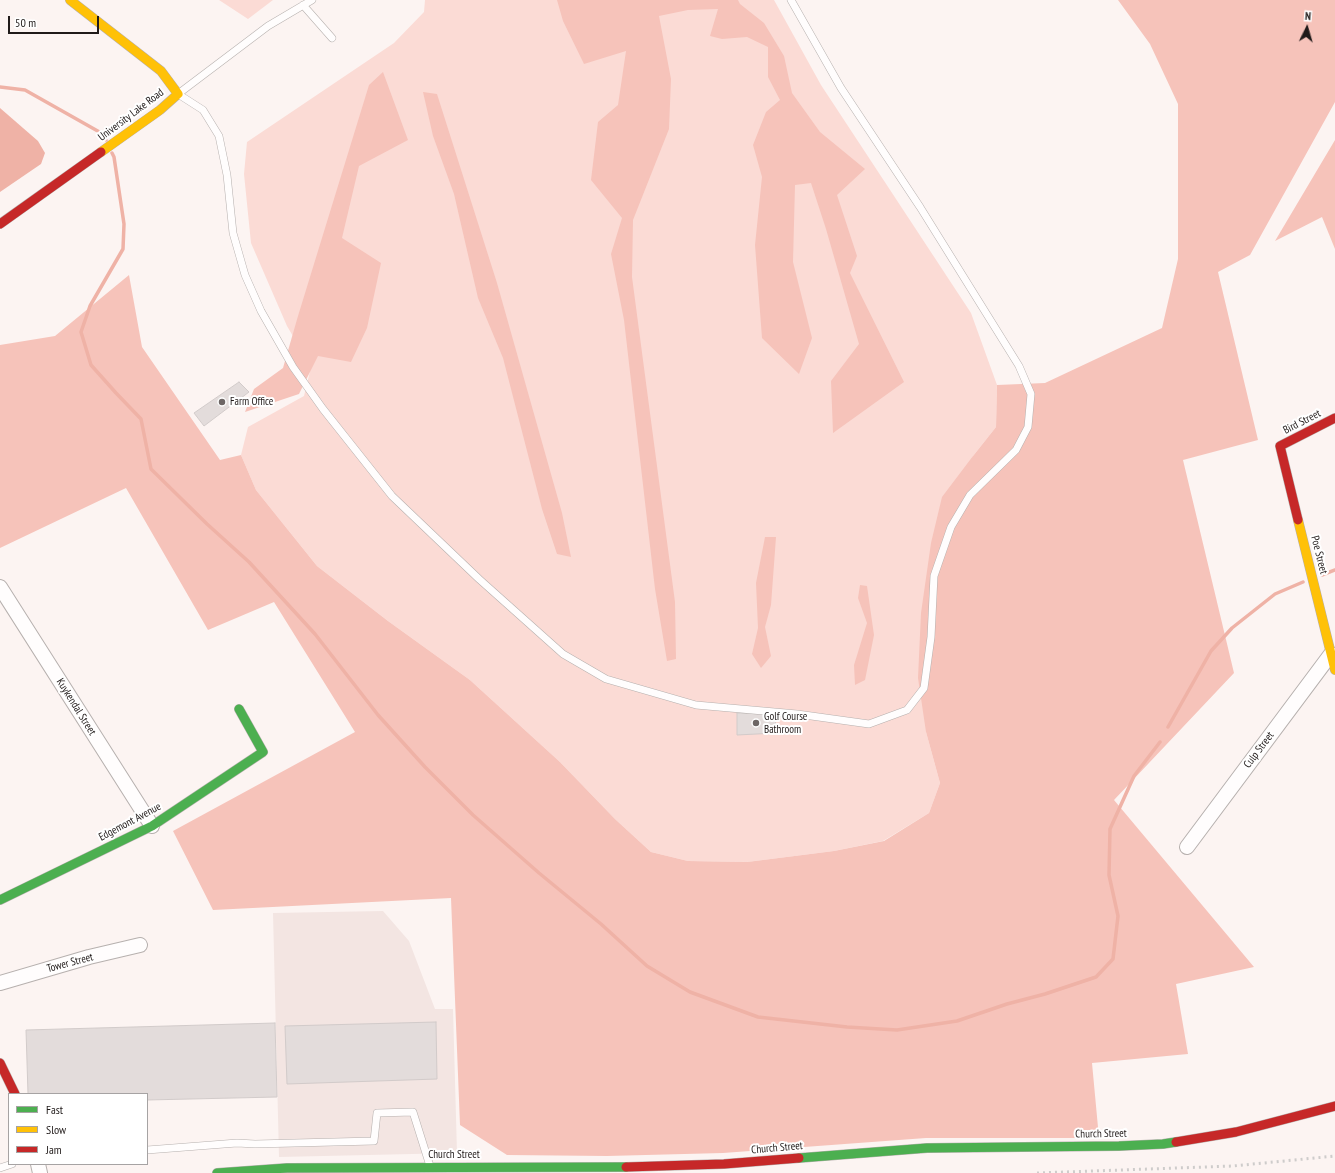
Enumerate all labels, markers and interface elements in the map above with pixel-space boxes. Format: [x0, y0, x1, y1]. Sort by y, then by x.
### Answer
scale bar [10, 8, 101, 34]
north arrow [1287, 8, 1327, 48]
text: N [1304, 9, 1312, 23]
text: 50 m [15, 15, 36, 30]
street label: University Lake Road [96, 86, 166, 144]
place label: Farm Office [230, 395, 273, 409]
marker: Farm Office [217, 397, 227, 407]
street label: Bird Street [1281, 407, 1323, 437]
street label: Poe Street [1308, 534, 1330, 576]
street label: Kuykendal Street [53, 676, 99, 738]
place label: Golf Course Bathroom [764, 710, 807, 736]
marker: Golf Course Bathroom [751, 718, 761, 728]
street label: Culp Street [1241, 729, 1277, 771]
street label: Edgemont Avenue [97, 800, 163, 844]
street label: Tower Street [45, 950, 95, 976]
legend [8, 1093, 148, 1165]
text: Fast [46, 1102, 63, 1117]
text: Slow [46, 1122, 66, 1137]
street label: Church Street [1075, 1127, 1127, 1141]
street label: Church Street [751, 1139, 803, 1157]
text: Jam [46, 1142, 62, 1157]
street label: Church Street [428, 1148, 480, 1162]

